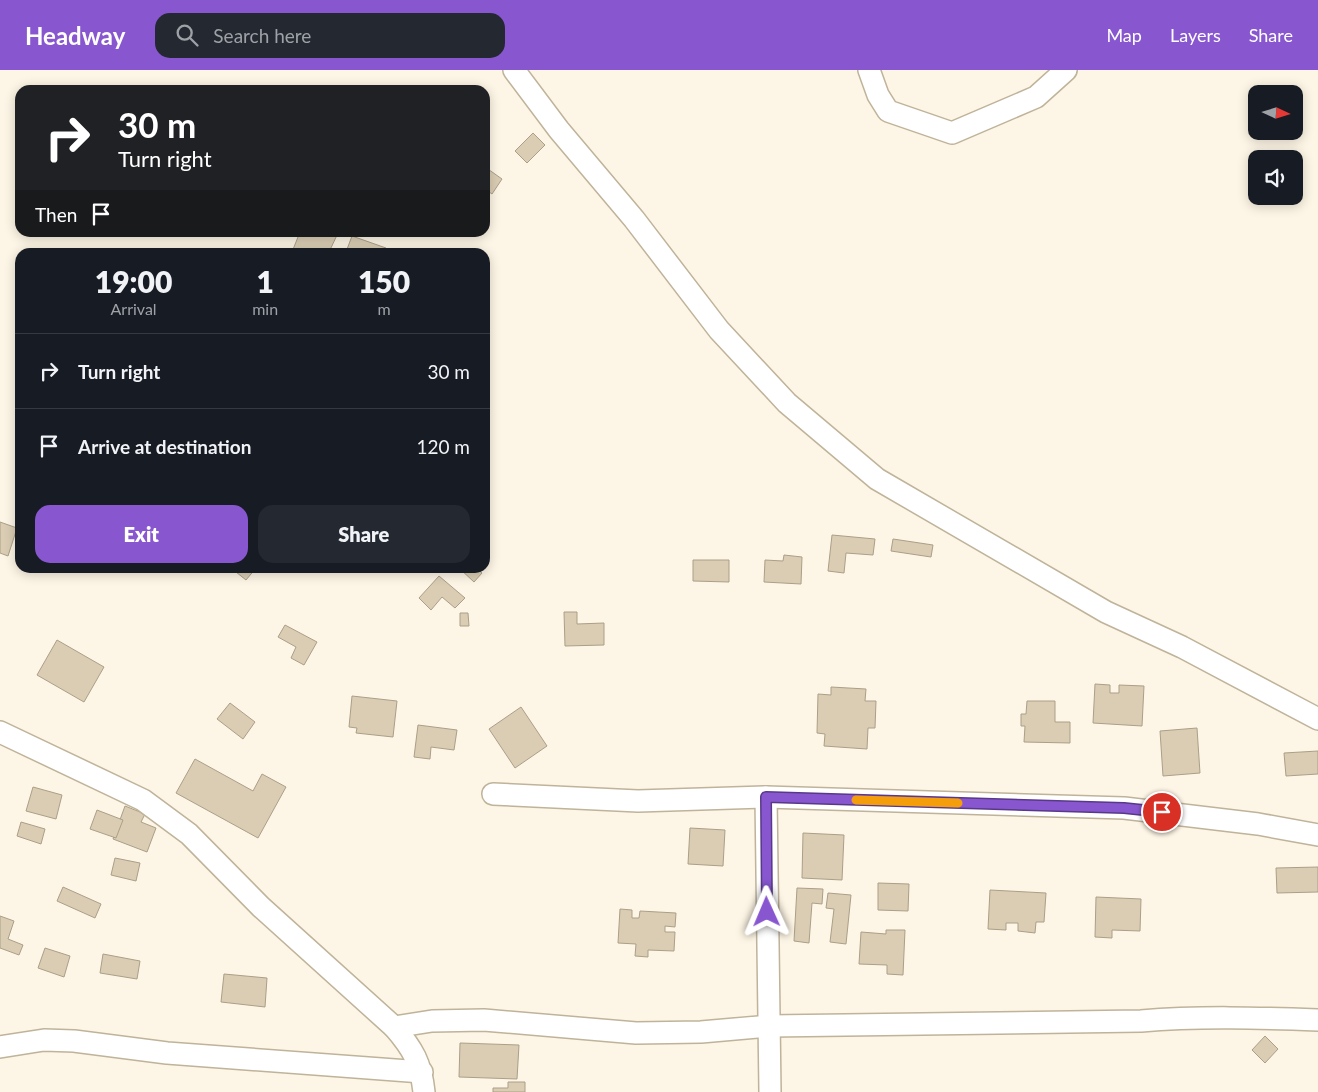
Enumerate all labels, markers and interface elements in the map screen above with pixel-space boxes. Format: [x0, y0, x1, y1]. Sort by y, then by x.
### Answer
search box [155, 13, 505, 58]
text: Headway [25, 21, 125, 50]
icon: search [173, 21, 201, 49]
text: Search here [213, 24, 311, 47]
text: Map [1106, 24, 1142, 46]
text: Layers [1170, 24, 1221, 46]
text: Share [1249, 24, 1293, 46]
north arrow [1248, 85, 1302, 140]
map controls [1248, 85, 1303, 205]
text: 30 m [118, 103, 196, 145]
icon: right [35, 105, 100, 170]
text: Turn right [118, 145, 212, 172]
button: sound [1248, 150, 1303, 205]
icon: arrive [87, 200, 115, 228]
text: Then [35, 203, 77, 226]
text: 19:00 [95, 263, 172, 299]
text: 1 [256, 263, 274, 299]
text: 150 [358, 263, 410, 299]
text: Arrival [111, 299, 157, 318]
text: min [252, 299, 278, 318]
text: m [377, 299, 391, 318]
icon: right [35, 357, 63, 385]
text: Turn right [78, 360, 160, 383]
text: 30 m [427, 360, 470, 383]
icon: arrive [35, 432, 63, 460]
text: Arrive at destination [78, 435, 251, 458]
text: 120 m [416, 435, 470, 458]
button: Exit [35, 505, 248, 563]
button: Share [258, 505, 470, 563]
pin [1141, 791, 1183, 833]
icon: arrive [1148, 798, 1176, 826]
position arrow [740, 885, 792, 937]

